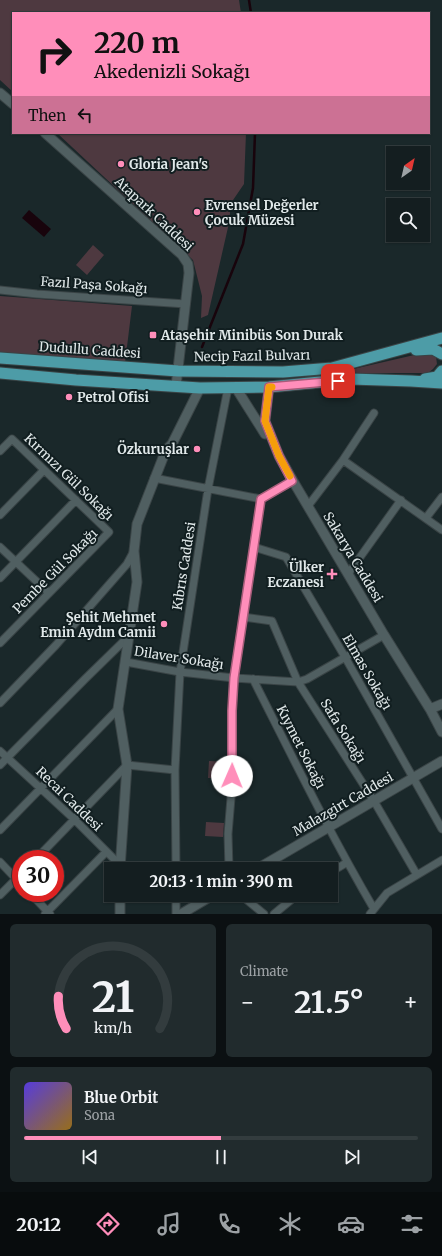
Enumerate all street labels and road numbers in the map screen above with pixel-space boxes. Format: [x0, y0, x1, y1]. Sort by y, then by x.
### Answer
street label: Atapark Caddesi [110, 172, 197, 255]
street label: Fazıl Paşa Sokağı [40, 273, 148, 297]
street label: Dudullu Caddesi [39, 338, 141, 362]
street label: Necip Fazıl Bulvarı [194, 346, 310, 366]
street label: Kırmızı Gül Sokağı [21, 430, 117, 524]
street label: Sakarya Caddesi [319, 509, 387, 605]
street label: Kıbrıs Caddesi [169, 521, 199, 611]
street label: Pembe Gül Sokağı [9, 525, 101, 617]
street label: Elmas Sokağı [338, 631, 396, 713]
street label: Dilaver Sokağı [133, 643, 225, 673]
street label: Safa Sokağı [317, 696, 369, 766]
street label: Kıymet Sokağı [273, 702, 329, 792]
street label: Recai Caddesi [32, 763, 106, 835]
street label: Malazgirt Caddesi [290, 768, 396, 840]

